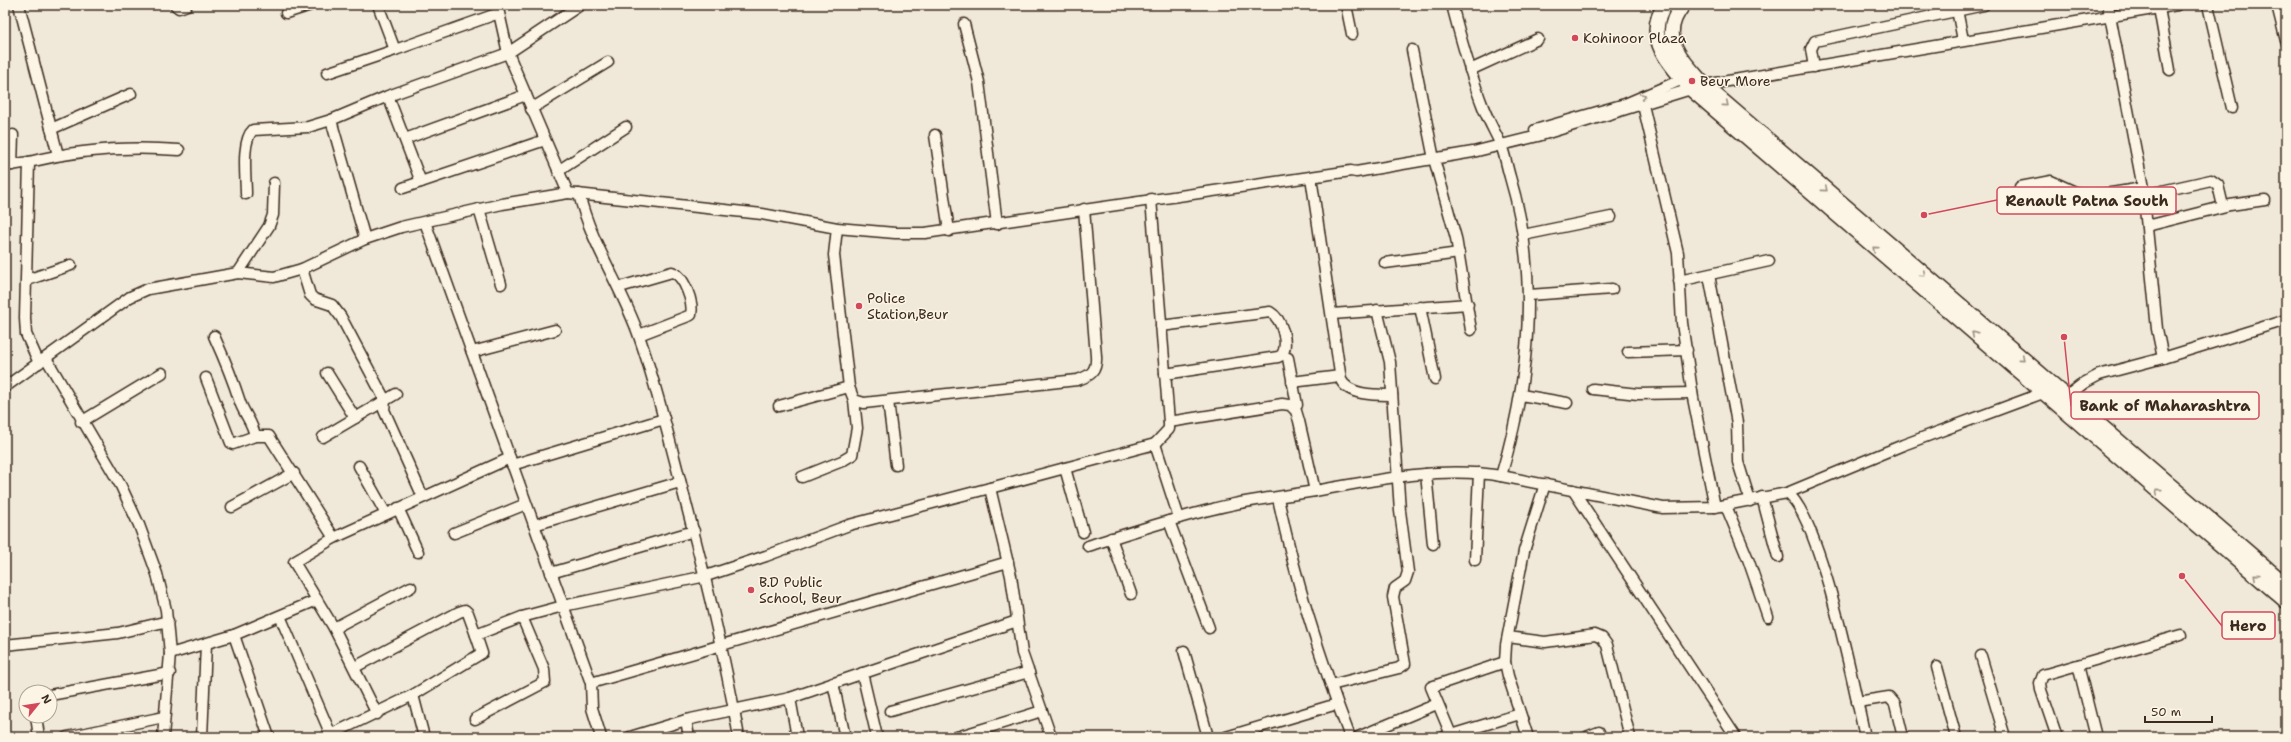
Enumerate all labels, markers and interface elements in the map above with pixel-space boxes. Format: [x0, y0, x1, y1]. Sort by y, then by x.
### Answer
place label: Kohinoor Plaza [1583, 29, 1687, 47]
marker: Kohinoor Plaza [1570, 33, 1580, 43]
place label: Beur More [1700, 72, 1771, 90]
marker: Beur More [1687, 76, 1697, 86]
one-way arrow [1639, 93, 1646, 101]
one-way arrow [1721, 99, 1729, 106]
one-way arrow [1820, 184, 1827, 191]
callout: Renault Patna South [1997, 187, 2176, 214]
text: Renault Patna South [2006, 191, 2168, 211]
one-way arrow [1872, 247, 1880, 254]
one-way arrow [1918, 269, 1925, 276]
place label: Police Station,Beur [867, 289, 949, 323]
marker: Police Station,Beur [854, 301, 864, 311]
one-way arrow [1971, 332, 1978, 339]
one-way arrow [2017, 354, 2024, 361]
callout: Bank of Maharashtra [2071, 392, 2259, 419]
text: Bank of Maharashtra [2079, 396, 2251, 416]
one-way arrow [2155, 489, 2162, 496]
place label: B.D Public School, Beur [759, 573, 842, 607]
one-way arrow [2254, 573, 2261, 580]
marker: B.D Public School, Beur [746, 585, 756, 595]
callout: Hero [2222, 612, 2275, 639]
text: Hero [2230, 616, 2267, 636]
north arrow [18, 684, 58, 724]
text: N [38, 692, 55, 707]
scale bar [2145, 698, 2212, 724]
text: 50 m [2151, 704, 2181, 720]

